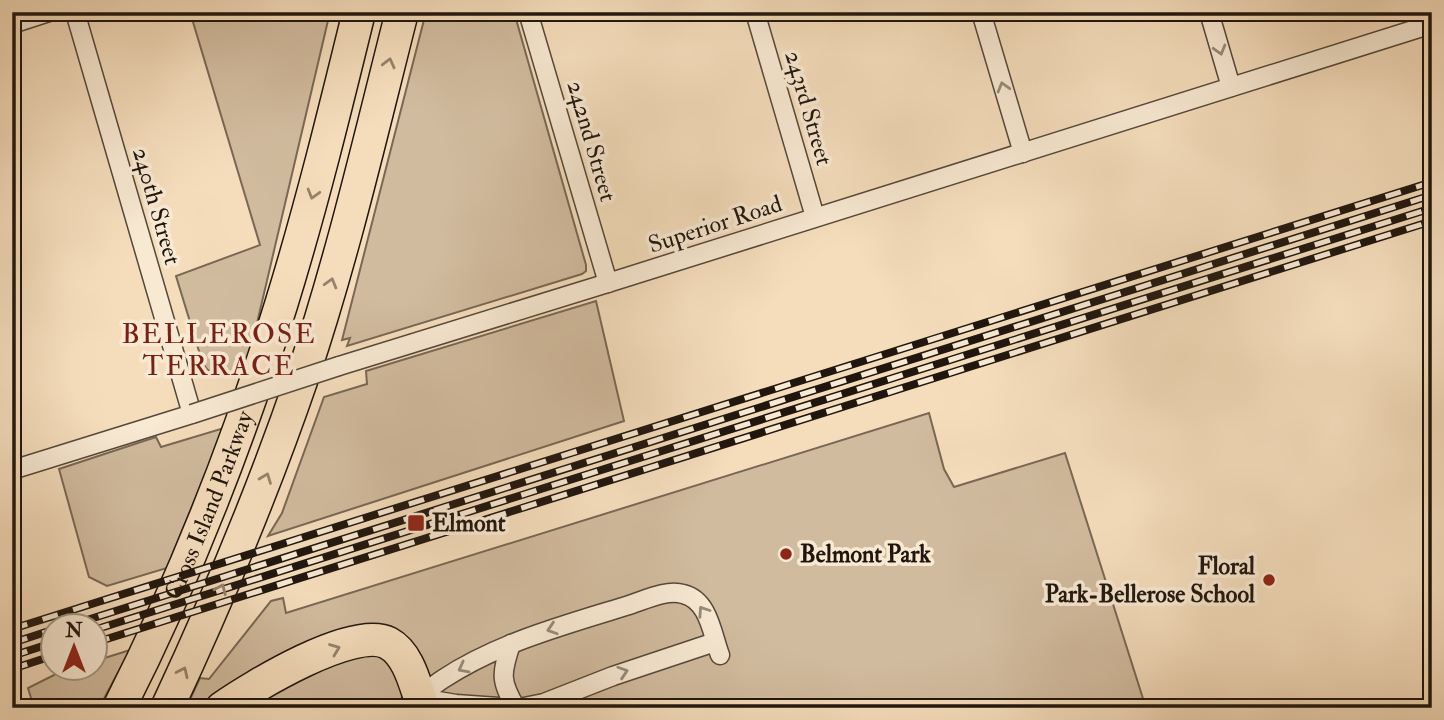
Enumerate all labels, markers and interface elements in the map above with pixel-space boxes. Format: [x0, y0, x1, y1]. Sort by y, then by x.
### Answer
one-way arrow [1211, 43, 1226, 55]
street label: 243rd Street [777, 47, 840, 169]
one-way arrow [381, 57, 395, 69]
street label: 242nd Street [559, 77, 624, 205]
one-way arrow [997, 82, 1012, 94]
street label: 240th Street [125, 144, 188, 269]
one-way arrow [307, 188, 322, 200]
street label: Superior Road [644, 188, 786, 261]
one-way arrow [323, 277, 338, 289]
district label: BELLEROSE TERRACE [121, 317, 317, 384]
street label: Cross Island Parkway [157, 406, 261, 605]
one-way arrow [257, 472, 271, 484]
place label: Elmont [432, 508, 506, 539]
marker: Elmont [406, 513, 426, 533]
place label: Belmont Park [800, 539, 931, 570]
marker: Belmont Park [778, 546, 794, 562]
place label: Floral Park-Bellerose School [1045, 551, 1256, 610]
marker: Floral Park-Bellerose School [1261, 572, 1277, 588]
one-way arrow [213, 584, 227, 596]
one-way arrow [699, 606, 711, 619]
north arrow [38, 612, 108, 682]
text: N [64, 619, 83, 643]
one-way arrow [546, 621, 558, 635]
one-way arrow [329, 643, 341, 657]
one-way arrow [458, 660, 470, 673]
one-way arrow [616, 666, 629, 680]
one-way arrow [175, 667, 189, 679]

